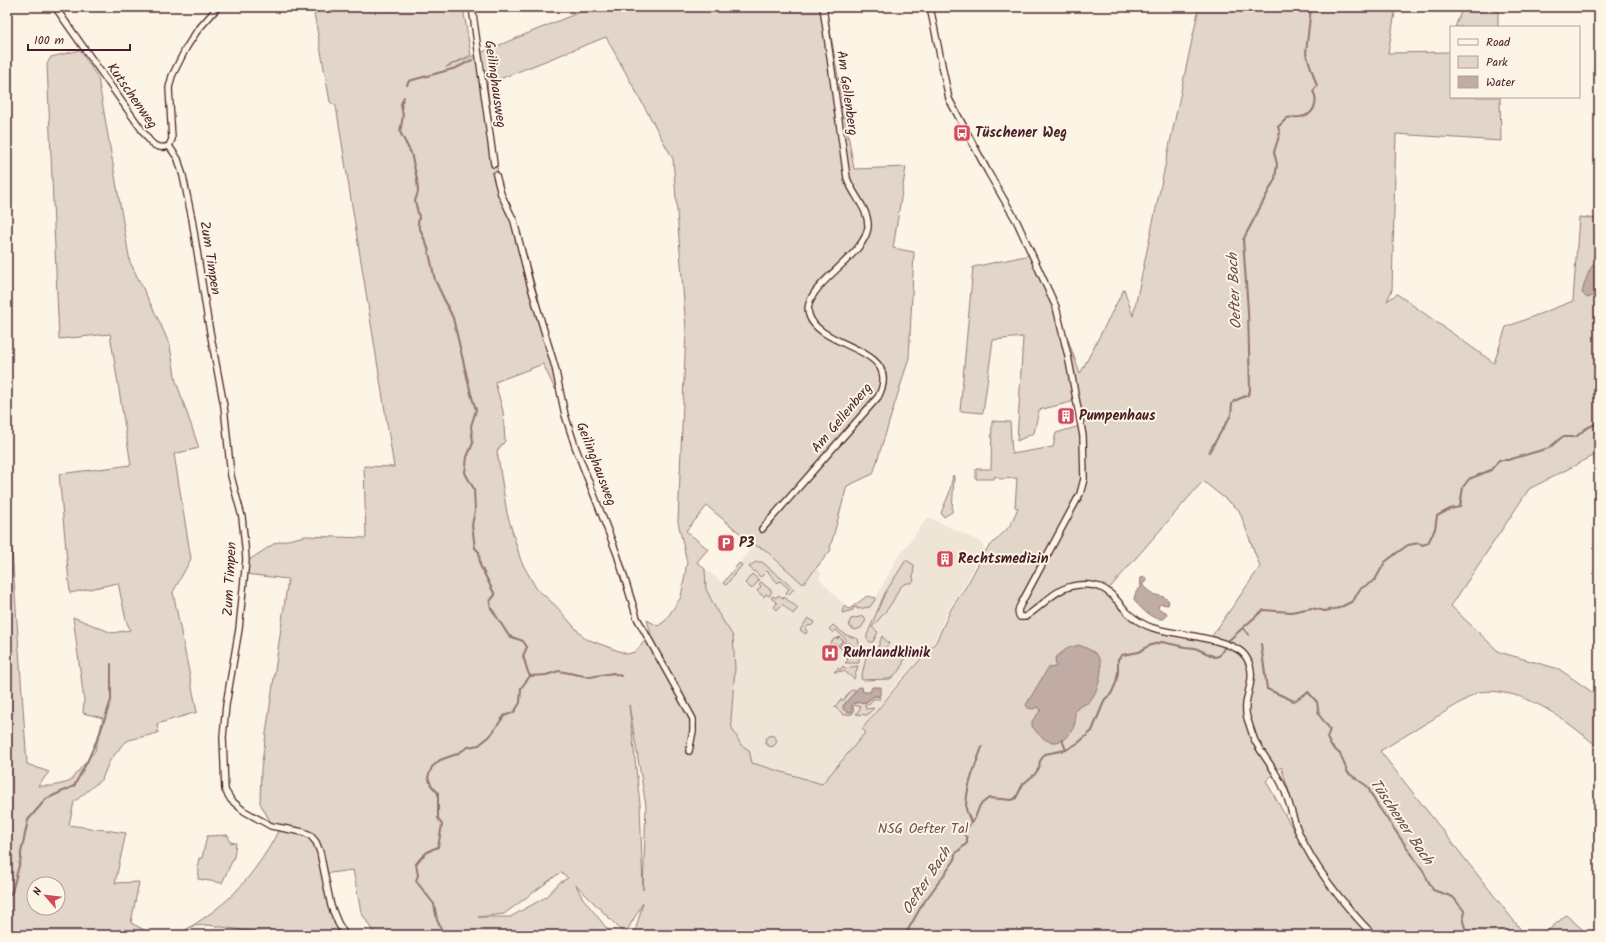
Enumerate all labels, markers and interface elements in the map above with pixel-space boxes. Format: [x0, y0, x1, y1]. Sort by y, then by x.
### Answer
scale bar [28, 26, 130, 52]
legend [1450, 26, 1580, 98]
text: 100 m [34, 31, 65, 50]
text: Road [1486, 33, 1511, 52]
street label: Geilinghausweg [478, 39, 512, 129]
street label: Am Gellenberg [830, 49, 864, 137]
text: Park [1486, 53, 1508, 72]
street label: Kutschenweg [101, 58, 163, 134]
text: Water [1486, 73, 1516, 92]
place label: Tüschener Weg [975, 122, 1067, 144]
bus stop icon: Tüschener Weg [952, 123, 972, 143]
street label: Zum Timpen [193, 219, 227, 297]
water label: Oefter Bach [1221, 250, 1249, 330]
street label: Am Gellenberg [806, 378, 878, 458]
place label: Pumpenhaus [1079, 405, 1156, 427]
building icon: Pumpenhaus [1056, 406, 1076, 426]
street label: Geilinghausweg [570, 419, 622, 509]
place label: P3 [739, 532, 755, 554]
parking icon: P3 [716, 533, 736, 553]
street label: Zum Timpen [217, 541, 243, 617]
place label: Rechtsmedizin [958, 548, 1049, 570]
building icon: Rechtsmedizin [935, 549, 955, 569]
place label: Ruhrlandklinik [843, 642, 931, 664]
hospital icon: Ruhrlandklinik [820, 643, 840, 663]
water label: Tüschener Bach [1363, 774, 1440, 872]
park label: NSG Oefter Tal [878, 818, 969, 840]
water label: Oefter Bach [896, 841, 959, 920]
north arrow [26, 876, 66, 916]
text: N [28, 884, 48, 899]

